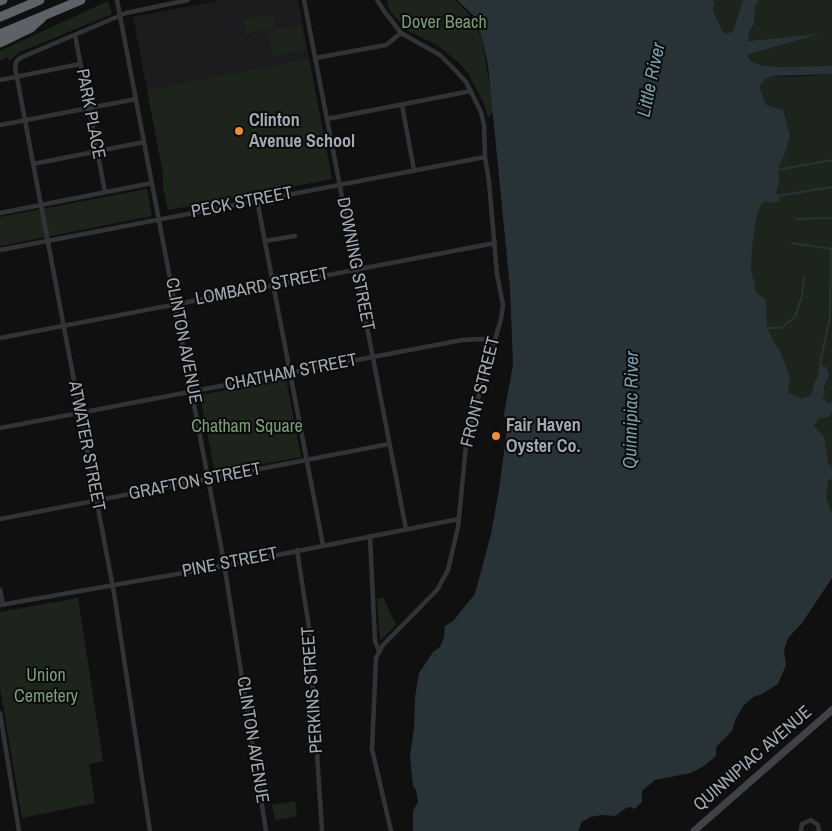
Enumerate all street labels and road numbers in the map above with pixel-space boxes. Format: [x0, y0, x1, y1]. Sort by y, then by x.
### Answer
street label: PARK PLACE [71, 67, 109, 161]
street label: PECK STREET [190, 183, 294, 223]
street label: DOWNING STREET [331, 196, 379, 332]
street label: LOMBARD STREET [194, 263, 330, 311]
street label: CLINTON AVENUE [160, 276, 206, 406]
street label: FRONT STREET [457, 334, 505, 450]
street label: CHATHAM STREET [223, 350, 359, 396]
street label: ATWATER STREET [63, 379, 109, 513]
street label: GRAFTON STREET [127, 459, 263, 505]
street label: PINE STREET [180, 543, 280, 583]
street label: PERKINS STREET [298, 626, 328, 754]
street label: CLINTON AVENUE [231, 675, 273, 805]
street label: QUINNIPIAC AVENUE [689, 702, 817, 816]

